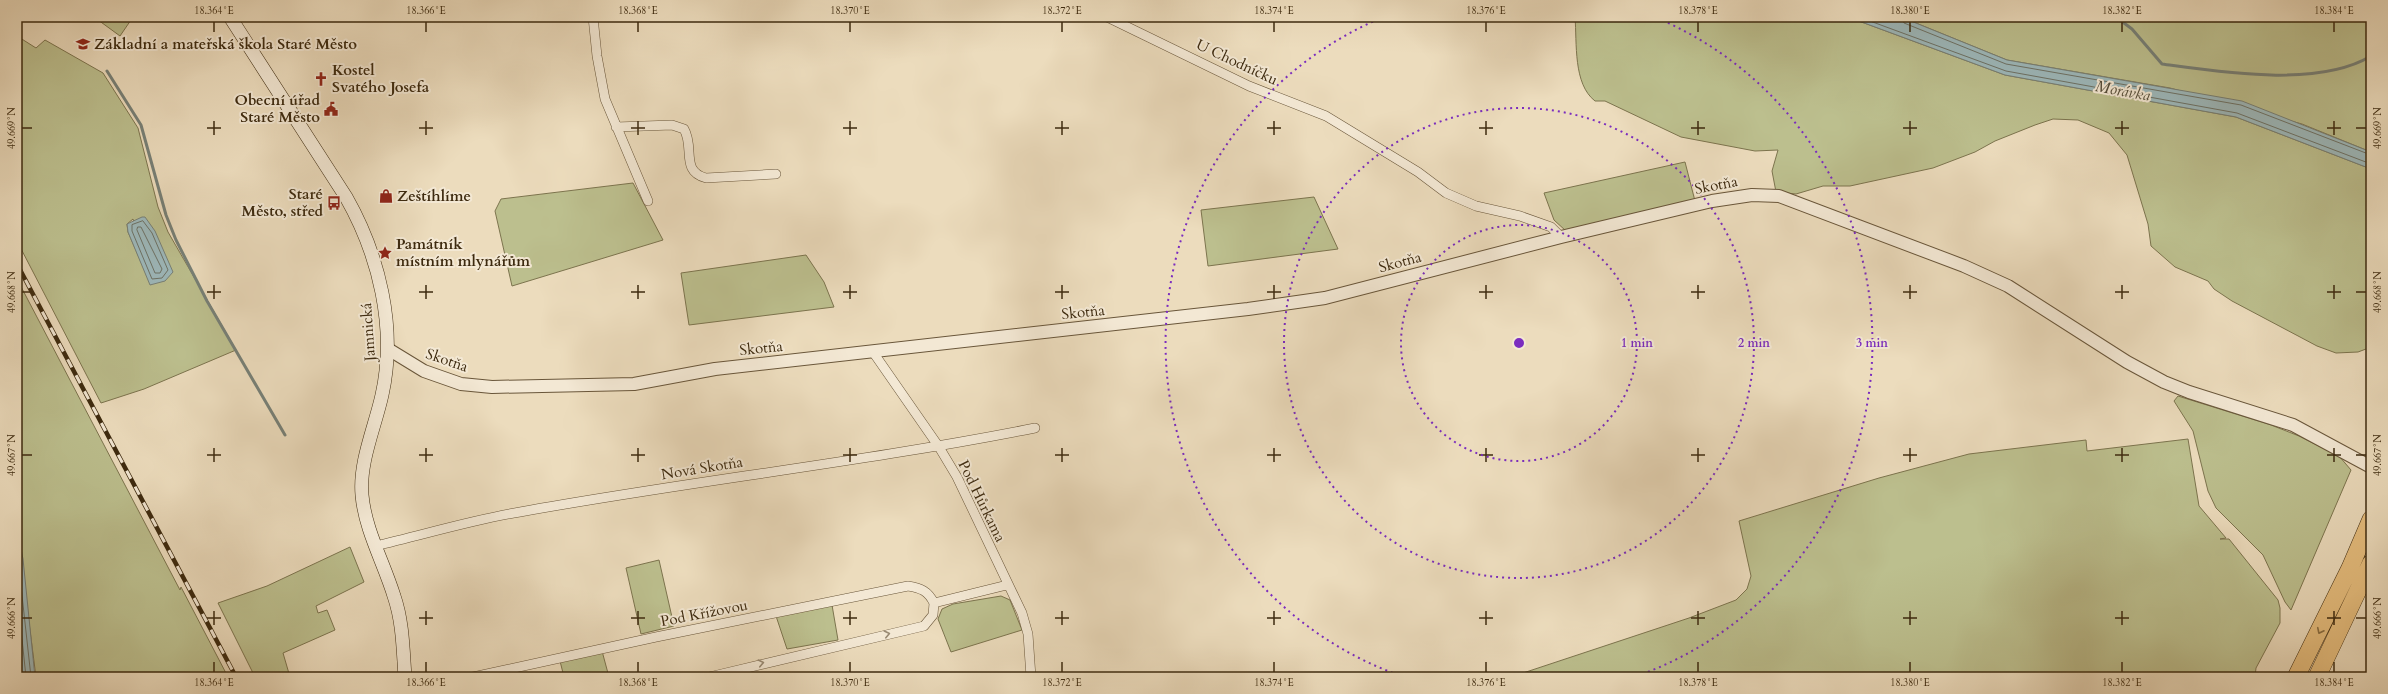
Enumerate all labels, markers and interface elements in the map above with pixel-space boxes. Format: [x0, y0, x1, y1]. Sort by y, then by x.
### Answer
text: 18.364°E [194, 4, 234, 18]
text: 18.366°E [406, 4, 446, 18]
text: 18.368°E [618, 4, 658, 18]
text: 18.370°E [830, 4, 870, 18]
text: 18.372°E [1042, 4, 1082, 18]
text: 18.374°E [1254, 4, 1294, 18]
text: 18.376°E [1466, 4, 1506, 18]
text: 18.378°E [1678, 4, 1718, 18]
text: 18.380°E [1890, 4, 1930, 18]
text: 18.382°E [2102, 4, 2142, 18]
text: 18.384°E [2314, 4, 2354, 18]
place label: Základní a mateřská škola Staré Město [94, 34, 357, 54]
street label: U Chodníčku [1193, 34, 1281, 90]
school or university icon: Základní a mateřská škola Staré Město [75, 36, 91, 52]
place label: Kostel Svatého Josefa [332, 60, 430, 97]
church icon: Kostel Svatého Josefa [313, 71, 329, 87]
water label: Morávka [2093, 75, 2152, 107]
place label: Obecní úřad Staré Město [235, 90, 320, 127]
public building icon: Obecní úřad Staré Město [323, 101, 339, 117]
text: 49.669°N [5, 107, 19, 149]
text: 49.669°N [2371, 107, 2385, 149]
street label: Skotňa [1693, 171, 1740, 199]
place label: Staré Město, střed [242, 184, 323, 221]
place label: Zeštíhlíme [397, 186, 471, 206]
shop icon: Zeštíhlíme [378, 188, 394, 204]
bus stop icon: Staré Město, střed [326, 195, 342, 211]
place label: Památník místním mlynářům [396, 234, 530, 271]
place icon: Památník místním mlynářům [377, 245, 393, 261]
street label: Skotňa [1376, 247, 1424, 277]
text: 49.668°N [5, 271, 19, 313]
text: 49.668°N [2371, 271, 2385, 313]
street label: Skotňa [1060, 300, 1106, 324]
street label: Jamnická [356, 302, 380, 364]
text: 1 min [1621, 335, 1653, 351]
text: 2 min [1738, 335, 1770, 351]
text: 3 min [1856, 335, 1888, 351]
street label: Skotňa [738, 336, 784, 360]
centre of rings [1512, 336, 1526, 350]
street label: Skotňa [423, 343, 471, 377]
text: 49.667°N [5, 434, 19, 476]
text: 49.667°N [2371, 434, 2385, 476]
street label: Nová Skotňa [660, 452, 745, 484]
street label: Pod Hůrkama [954, 457, 1011, 546]
street label: Pod Křížovou [659, 595, 749, 631]
text: 49.666°N [5, 597, 19, 639]
text: 49.666°N [2371, 597, 2385, 639]
one-way arrow [2317, 627, 2325, 634]
one-way arrow [884, 631, 890, 639]
one-way arrow [757, 660, 764, 668]
text: 18.364°E [194, 676, 234, 690]
text: 18.366°E [406, 676, 446, 690]
text: 18.368°E [618, 676, 658, 690]
text: 18.370°E [830, 676, 870, 690]
text: 18.372°E [1042, 676, 1082, 690]
text: 18.374°E [1254, 676, 1294, 690]
text: 18.376°E [1466, 676, 1506, 690]
text: 18.378°E [1678, 676, 1718, 690]
text: 18.380°E [1890, 676, 1930, 690]
text: 18.382°E [2102, 676, 2142, 690]
text: 18.384°E [2314, 676, 2354, 690]

